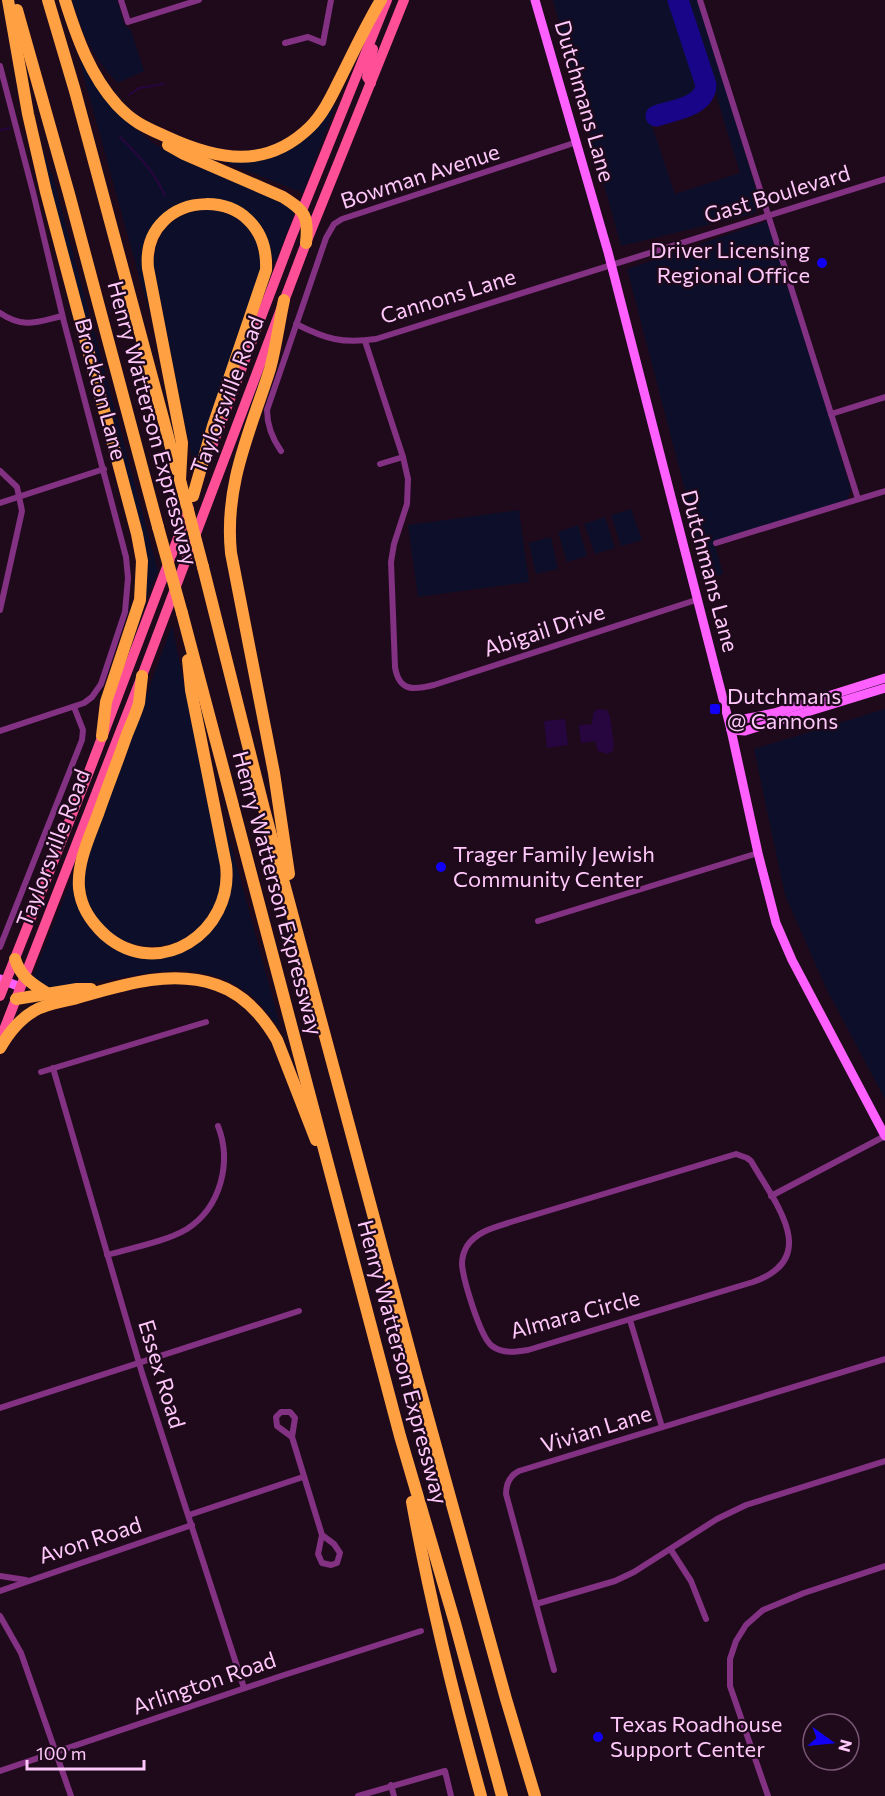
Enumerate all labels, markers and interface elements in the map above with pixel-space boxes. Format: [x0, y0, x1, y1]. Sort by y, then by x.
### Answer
street label: Dutchmans Lane [550, 17, 621, 185]
street label: Bowman Avenue [337, 137, 503, 214]
street label: Gast Boulevard [701, 159, 853, 229]
place label: Driver Licensing Regional Office [650, 236, 810, 288]
marker: Driver Licensing Regional Office [815, 256, 829, 270]
street label: Cannons Lane [377, 262, 519, 329]
street label: Henry Watterson Expressway [102, 278, 204, 568]
street label: Taylorsville Road [184, 312, 269, 478]
street label: Brockton Lane [70, 315, 133, 463]
street label: Dutchmans Lane [676, 487, 745, 655]
street label: Abigail Drive [480, 597, 608, 662]
place label: Dutchmans @ Cannons [727, 682, 841, 734]
marker: Dutchmans @ Cannons [708, 702, 722, 716]
street label: Henry Watterson Expressway [227, 748, 329, 1038]
street label: Taylorsville Road [10, 765, 95, 931]
place label: Trager Family Jewish Community Center [453, 840, 655, 892]
marker: Trager Family Jewish Community Center [434, 860, 448, 874]
street label: Henry Watterson Expressway [352, 1217, 454, 1507]
street label: Almara Circle [507, 1283, 643, 1344]
street label: Essex Road [133, 1316, 192, 1431]
street label: Vivian Lane [537, 1399, 654, 1458]
street label: Avon Road [35, 1510, 145, 1569]
street label: Arlington Road [129, 1645, 279, 1720]
place label: Texas Roadhouse Support Center [610, 1710, 782, 1762]
north arrow [801, 1712, 861, 1772]
marker: Texas Roadhouse Support Center [591, 1730, 605, 1744]
scale bar [27, 1733, 144, 1771]
text: N [835, 1738, 857, 1754]
text: 100 m [36, 1742, 86, 1764]

